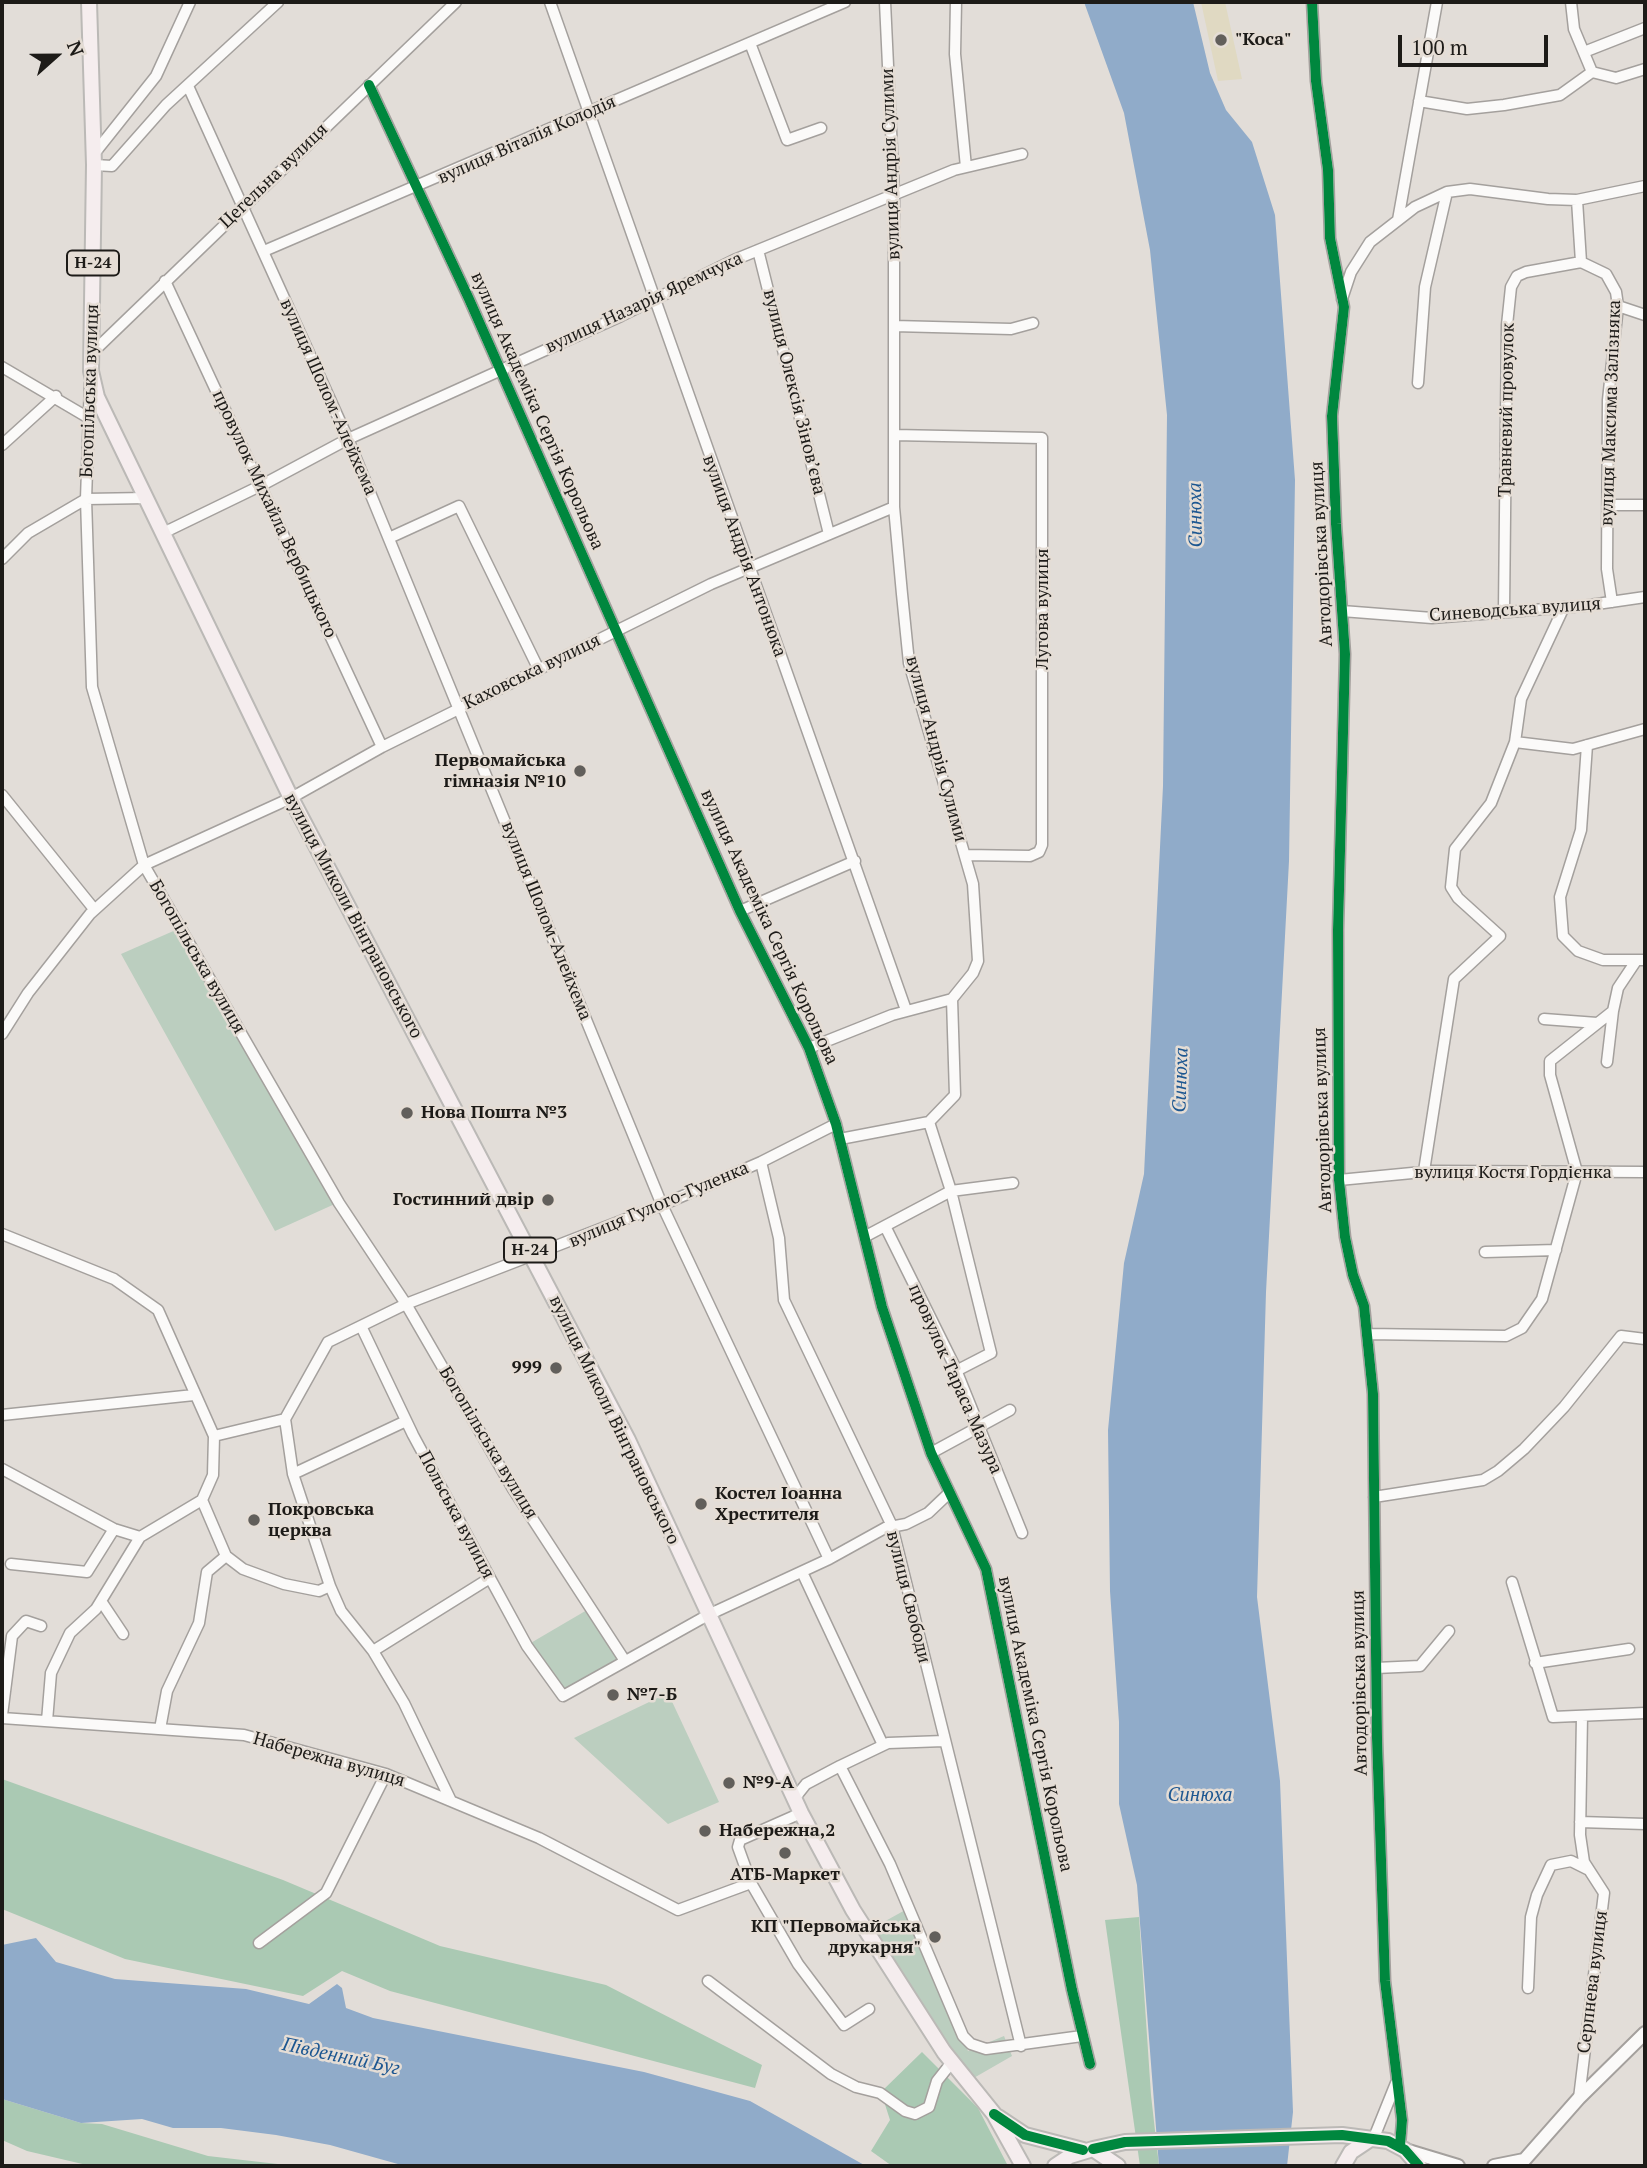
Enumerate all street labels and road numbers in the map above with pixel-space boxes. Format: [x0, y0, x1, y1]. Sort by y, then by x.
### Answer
street label: вулиця Андрія Сулими [877, 68, 905, 260]
street label: вулиця Віталія Колодія [435, 91, 619, 189]
street label: Цегельна вулиця [216, 119, 332, 233]
street label: вулиця Назарія Яремчука [542, 248, 746, 358]
road number: Н-24 [67, 250, 119, 276]
street label: вулиця Академіка Сергія Корольова [466, 269, 608, 553]
street label: вулиця Олексія Зіновʼєва [758, 287, 830, 497]
street label: вулиця Шолом-Алейхема [275, 295, 381, 499]
street label: вулиця Максима Залізняка [1596, 299, 1626, 527]
street label: Богопільська вулиця [76, 304, 104, 478]
street label: Травневий провулок [1495, 323, 1519, 497]
street label: провулок Михайла Вербицького [207, 387, 341, 641]
street label: вулиця Андрія Антонюка [697, 452, 791, 660]
street label: Автодорівська вулиця [1306, 461, 1338, 647]
street label: Лугова вулиця [1032, 548, 1054, 670]
street label: Синеводська вулиця [1428, 593, 1602, 627]
street label: Каховська вулиця [460, 630, 604, 714]
street label: вулиця Андрія Сулими [901, 654, 971, 844]
street label: вулиця Академіка Сергія Корольова [695, 786, 843, 1068]
street label: вулиця Миколи Вінграновського [279, 790, 427, 1042]
street label: вулиця Шолом-Алейхема [496, 818, 596, 1024]
street label: Богопільська вулиця [144, 876, 250, 1038]
street label: Автодорівська вулиця [1309, 1027, 1337, 1213]
street label: вулиця Гулого-Гуленка [566, 1157, 752, 1253]
street label: вулиця Костя Гордієнка [1414, 1162, 1612, 1184]
road number: Н-24 [504, 1238, 556, 1262]
street label: провулок Тараса Мазура [903, 1281, 1007, 1477]
street label: вулиця Миколи Вінграновського [544, 1292, 684, 1548]
street label: Богопільська вулиця [434, 1363, 542, 1523]
street label: Польська вулиця [413, 1447, 499, 1583]
street label: вулиця Свободи [881, 1529, 935, 1665]
street label: вулиця Академіка Сергія Корольова [993, 1574, 1077, 1874]
street label: Автодорівська вулиця [1348, 1590, 1372, 1776]
street label: Набережна вулиця [251, 1728, 407, 1792]
street label: Серпнева вулиця [1574, 1909, 1612, 2055]

